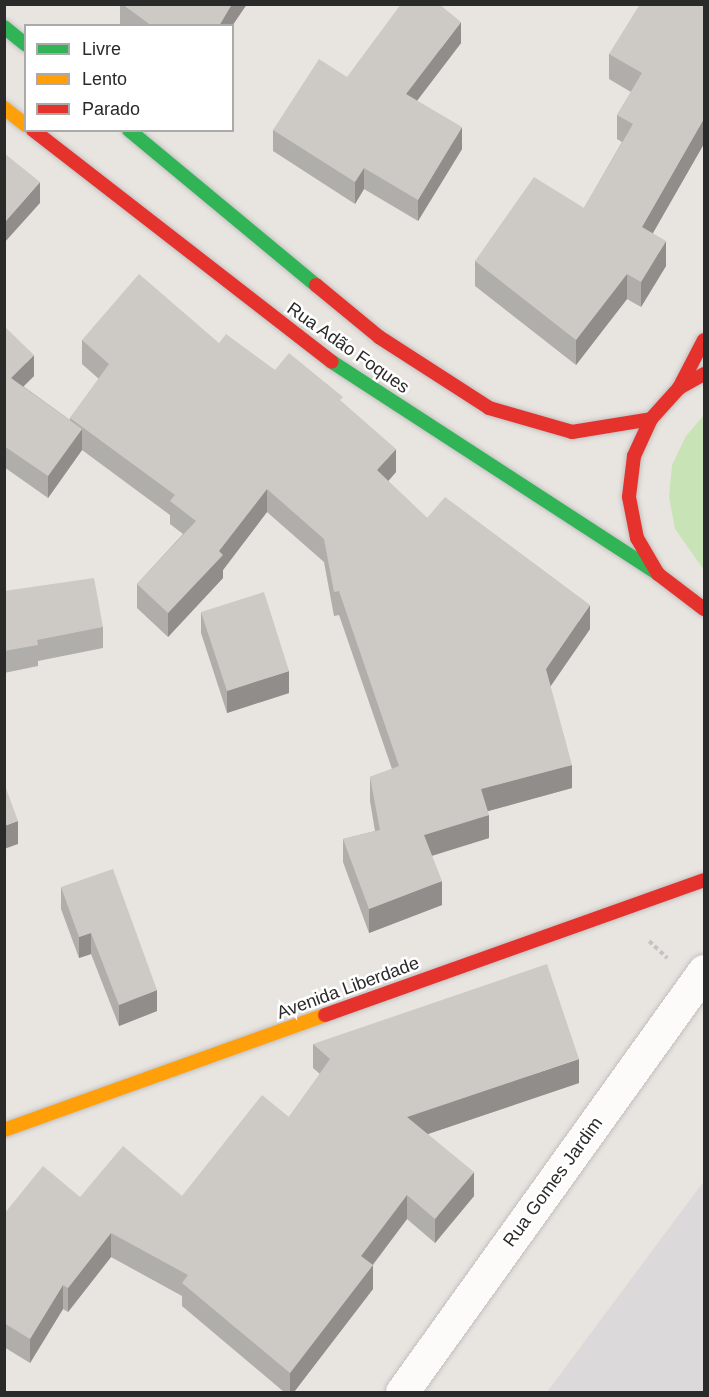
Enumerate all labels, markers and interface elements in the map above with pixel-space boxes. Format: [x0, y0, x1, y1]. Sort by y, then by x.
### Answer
legend [24, 24, 234, 132]
text: Livre [82, 39, 121, 59]
text: Lento [82, 69, 127, 89]
text: Parado [82, 99, 140, 119]
street label: Rua Adão Foques [282, 298, 414, 398]
street label: Avenida Liberdade [274, 952, 422, 1024]
street label: Rua Gomes Jardim [499, 1113, 607, 1251]

